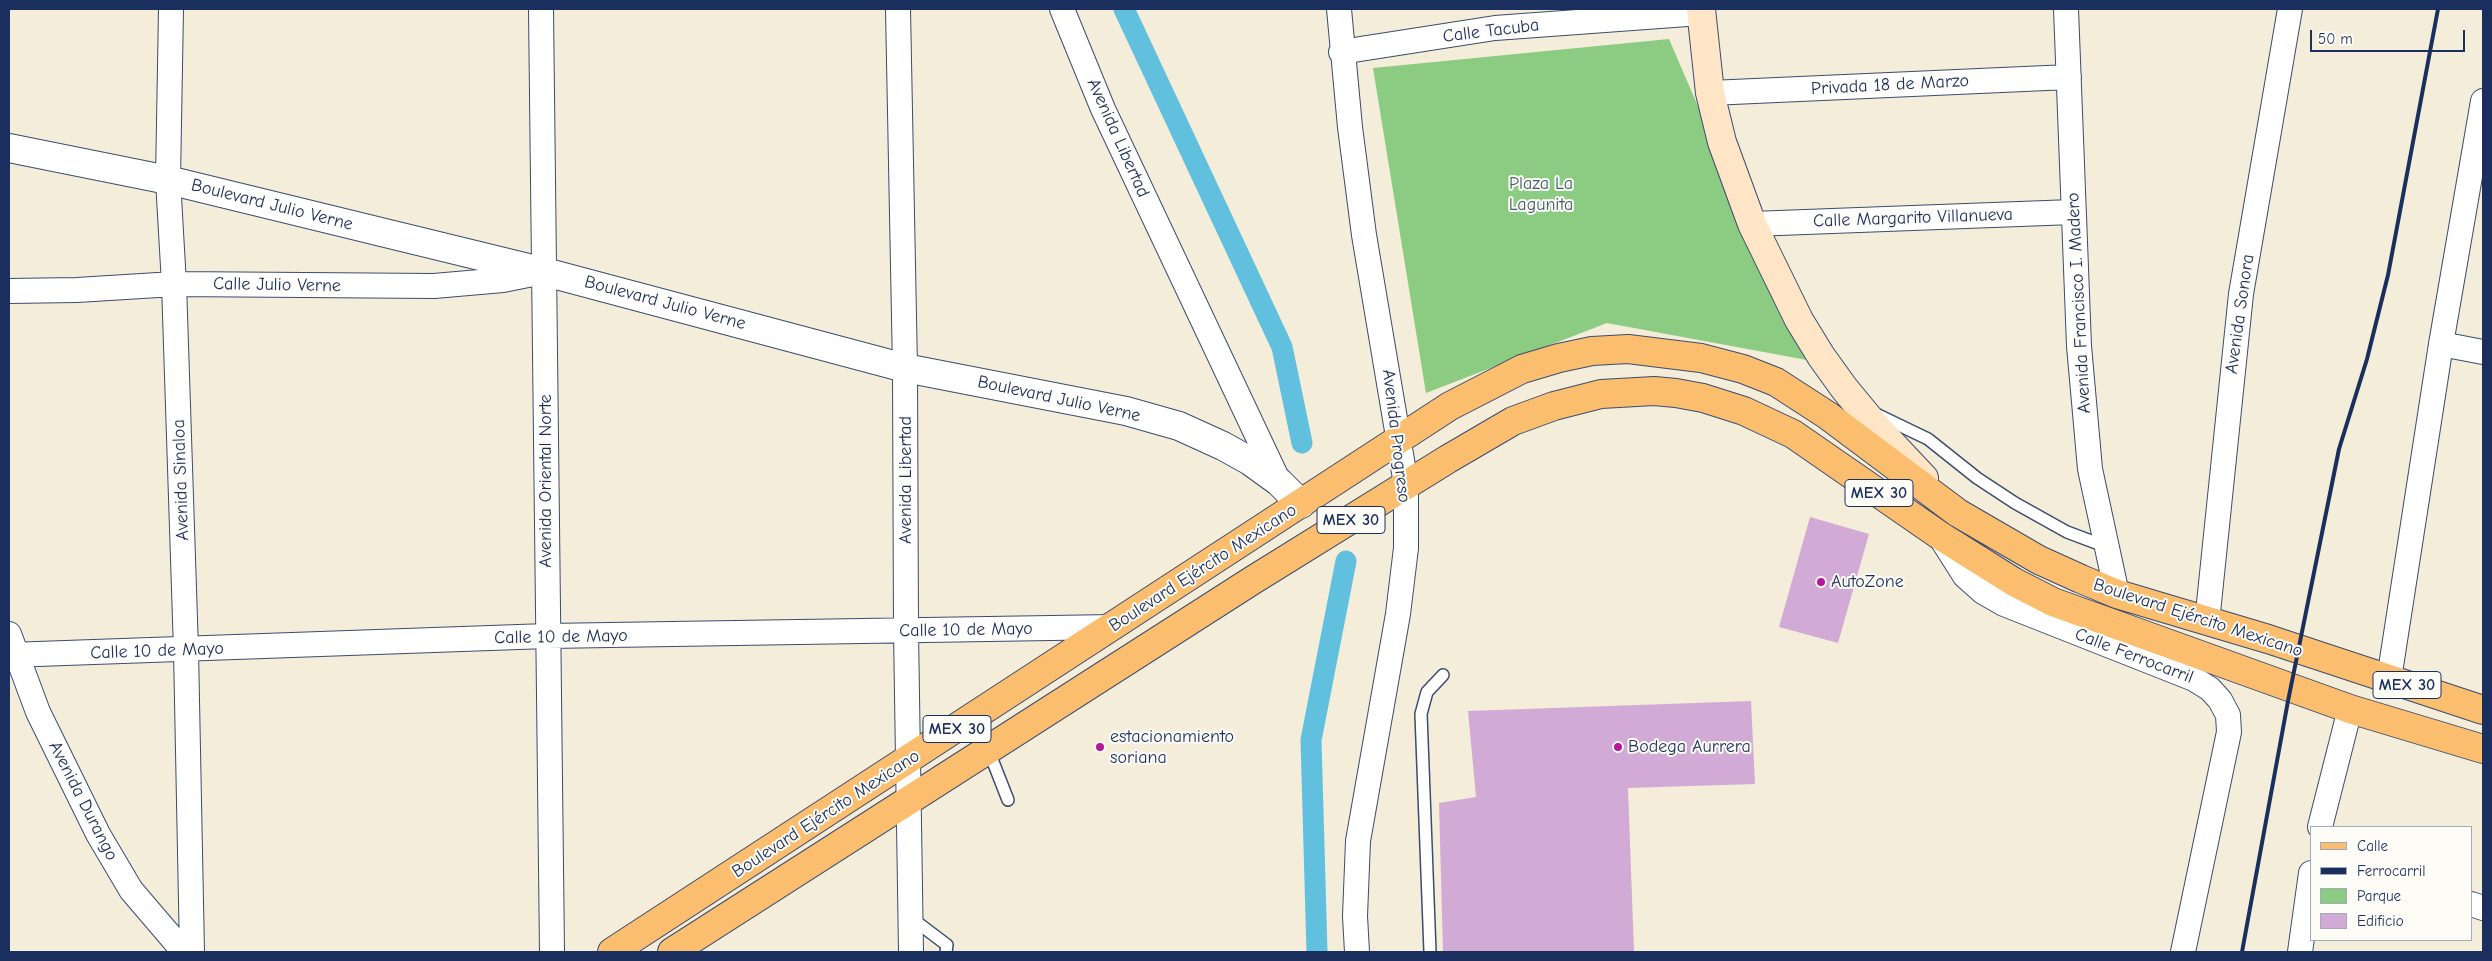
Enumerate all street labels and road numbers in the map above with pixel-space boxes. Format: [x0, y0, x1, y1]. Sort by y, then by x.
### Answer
street label: Calle Tacuba [1442, 14, 1540, 48]
street label: Privada 18 de Marzo [1811, 70, 1969, 100]
street label: Avenida Libertad [1082, 75, 1154, 201]
street label: Boulevard Julio Verne [189, 174, 355, 236]
street label: Avenida Francisco I. Madero [2062, 192, 2096, 414]
street label: Calle Margarito Villanueva [1813, 204, 2013, 232]
street label: Avenida Sonora [2221, 253, 2259, 375]
street label: Boulevard Julio Verne [582, 271, 748, 335]
street label: Calle Julio Verne [213, 273, 341, 297]
street label: Avenida Progreso [1377, 368, 1415, 504]
street label: Boulevard Julio Verne [975, 371, 1143, 427]
street label: Avenida Oriental Norte [535, 394, 557, 568]
street label: Avenida Libertad [895, 416, 917, 544]
street label: Avenida Sinaloa [168, 419, 194, 541]
road number: MEX 30 [1845, 479, 1913, 506]
street label: Boulevard Ejército Mexicano [1105, 499, 1301, 637]
road number: MEX 30 [1317, 506, 1385, 534]
street label: Boulevard Ejército Mexicano [2090, 574, 2306, 662]
street label: Calle 10 de Mayo [899, 618, 1033, 642]
street label: Calle Ferrocarril [2072, 623, 2196, 689]
street label: Calle 10 de Mayo [494, 625, 628, 649]
street label: Calle 10 de Mayo [90, 638, 224, 664]
road number: MEX 30 [2373, 672, 2441, 698]
road number: MEX 30 [923, 716, 991, 742]
street label: Avenida Durango [44, 738, 122, 864]
street label: Boulevard Ejército Mexicano [728, 745, 924, 883]

